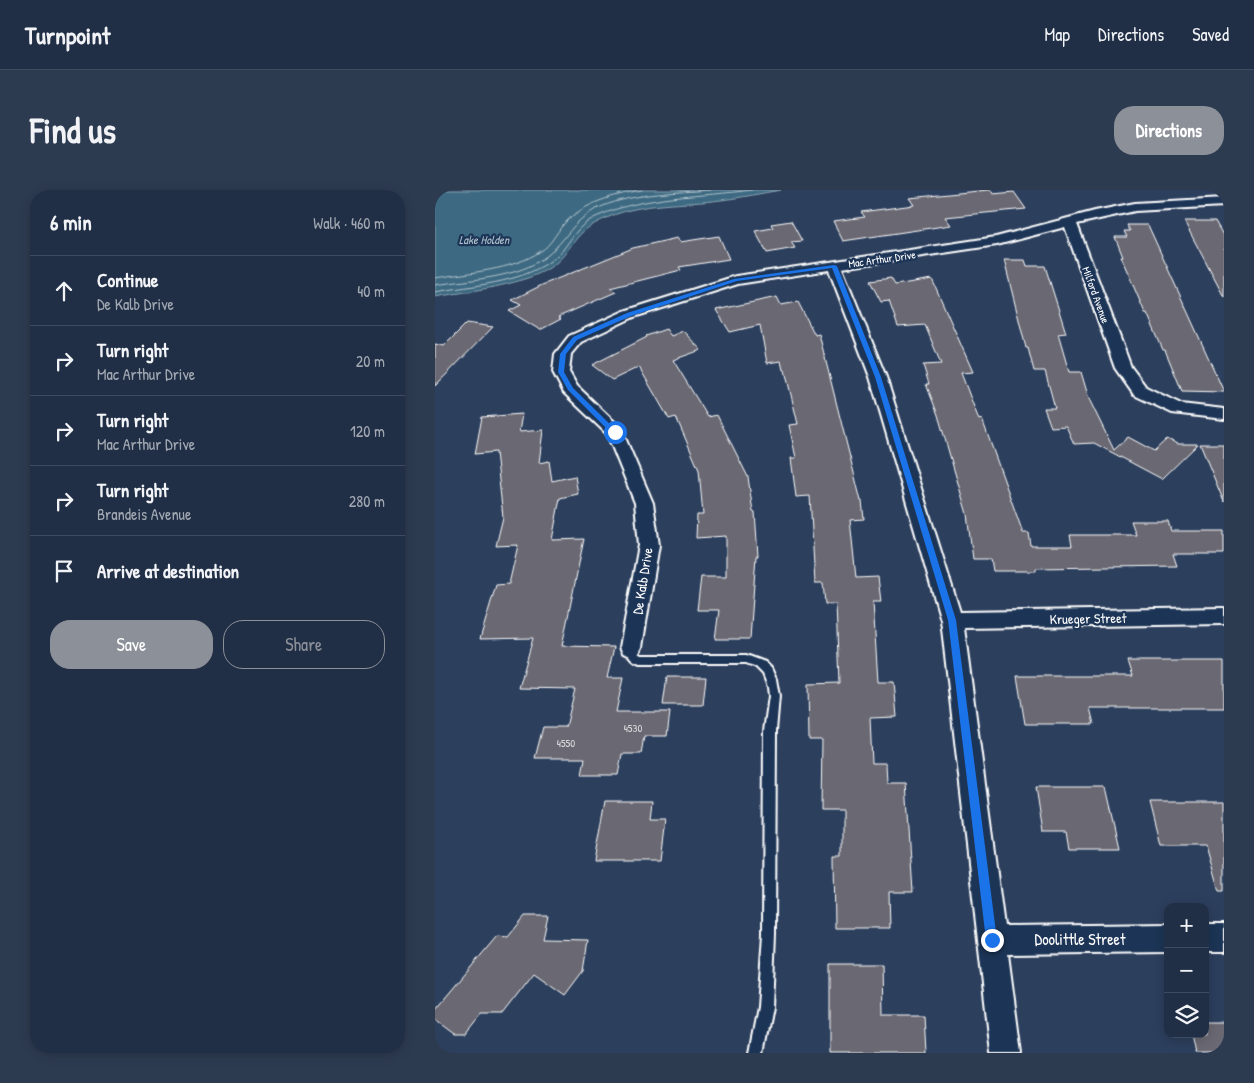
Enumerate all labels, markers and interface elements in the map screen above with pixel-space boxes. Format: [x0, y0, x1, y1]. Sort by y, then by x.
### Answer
text: Turnpoint [25, 19, 110, 51]
text: Map [1045, 22, 1070, 47]
text: Directions [1098, 22, 1164, 47]
text: Saved [1192, 22, 1229, 47]
button: Directions [1114, 106, 1224, 155]
text: Find us [30, 107, 116, 154]
text: 6 min [50, 208, 92, 237]
text: Walk · 460 m [313, 212, 385, 234]
water label: Lake Holden [459, 231, 511, 248]
street label: Mac Arthur Drive [848, 247, 917, 271]
street label: Milford Avenue [1079, 265, 1113, 326]
text: Continue [97, 267, 158, 293]
icon: ahead [50, 277, 78, 305]
text: 40 m [357, 280, 385, 302]
text: De Kalb Drive [97, 293, 174, 315]
text: Turn right [97, 337, 168, 363]
icon: right [50, 347, 78, 375]
text: 20 m [356, 350, 385, 372]
text: Mac Arthur Drive [97, 363, 195, 385]
text: Turn right [97, 407, 168, 433]
icon: right [50, 417, 78, 445]
text: 120 m [350, 420, 385, 442]
route start [604, 421, 627, 444]
text: Mac Arthur Drive [97, 433, 195, 455]
text: Turn right [97, 477, 168, 503]
icon: right [50, 487, 78, 515]
text: 280 m [349, 490, 385, 512]
text: Brandeis Avenue [97, 503, 191, 525]
street label: De Kalb Drive [627, 546, 657, 616]
icon: arrive [50, 557, 78, 585]
text: Arrive at destination [97, 558, 239, 584]
street label: Krueger Street [1049, 608, 1127, 629]
button: Save [50, 620, 213, 669]
button: Share [223, 620, 385, 669]
house number: 4530 [624, 721, 642, 735]
house number: 4550 [557, 736, 575, 750]
map controls [1164, 903, 1209, 1038]
button: + [1164, 903, 1209, 948]
street label: Doolittle Street [1035, 928, 1126, 950]
route end [981, 929, 1004, 952]
button: − [1164, 948, 1209, 993]
button: layers [1164, 993, 1209, 1038]

